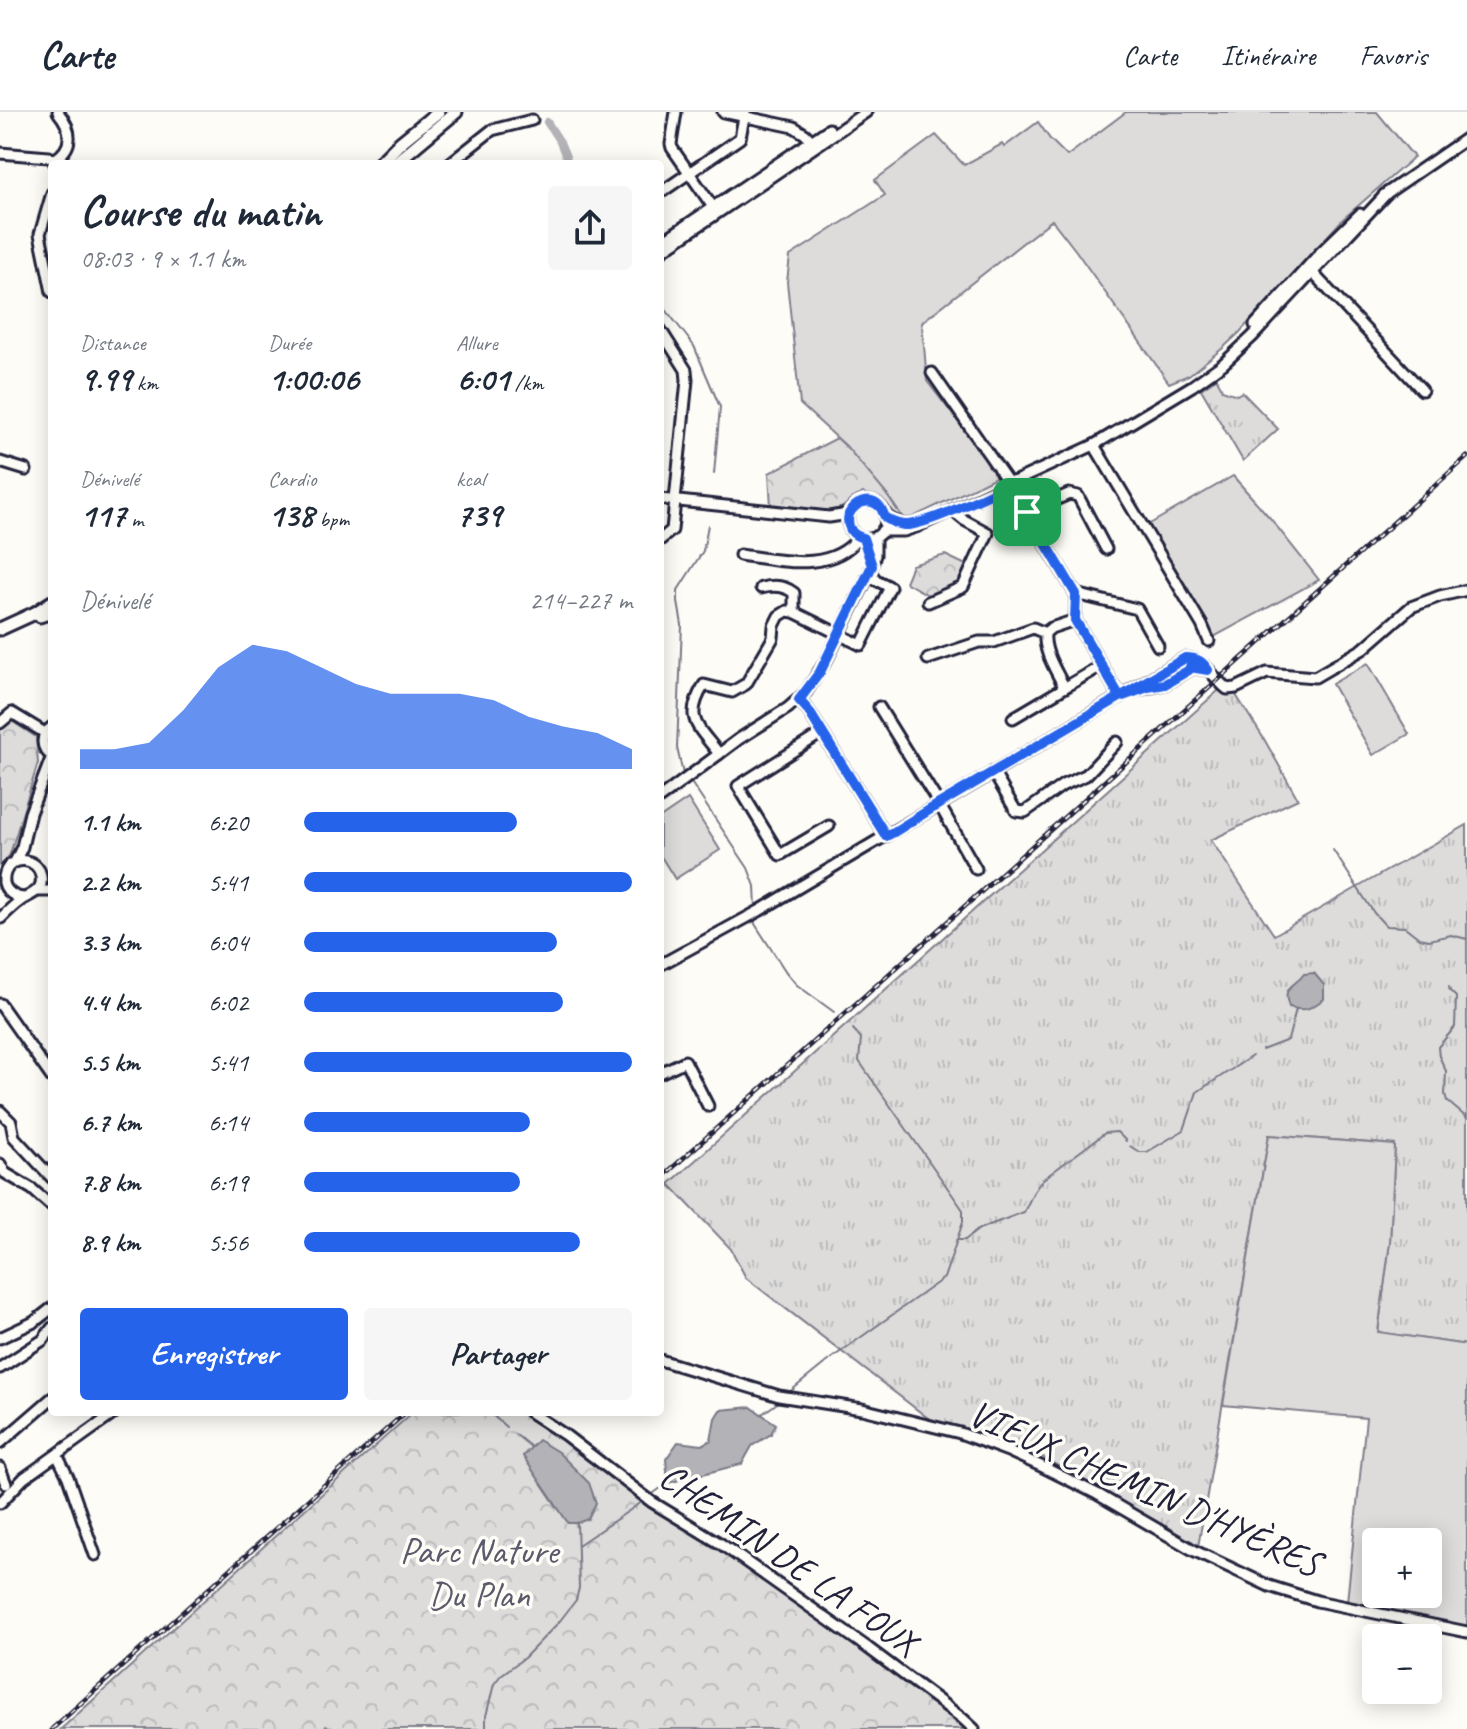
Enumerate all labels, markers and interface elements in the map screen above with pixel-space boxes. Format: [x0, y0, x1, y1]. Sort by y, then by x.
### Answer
text: Carte [40, 32, 114, 79]
text: Carte [1123, 38, 1177, 73]
text: Itinéraire [1221, 38, 1315, 73]
text: Favoris [1359, 38, 1427, 73]
text: Course du matin [80, 184, 321, 239]
button: share [548, 186, 632, 270]
text: 08:03 · 9 × 1.1 km [80, 242, 246, 275]
text: Distance [80, 329, 146, 357]
text: Durée [268, 329, 311, 357]
text: Allure [456, 329, 498, 357]
text: 9.99 [80, 357, 131, 400]
text: 1:00:06 [268, 357, 359, 400]
text: 6:01 [456, 357, 509, 400]
text: km [131, 369, 158, 397]
text: /km [509, 369, 543, 397]
text: Dénivelé [80, 465, 139, 493]
text: Cardio [268, 465, 316, 493]
text: kcal [456, 465, 485, 493]
pin [993, 478, 1061, 546]
icon: arrive [1005, 490, 1049, 534]
text: 117 [80, 493, 126, 536]
text: 138 [268, 493, 314, 536]
text: 739 [456, 493, 501, 536]
text: m [126, 505, 143, 533]
text: bpm [314, 505, 349, 533]
text: Dénivelé [80, 584, 150, 617]
text: 214–227 m [529, 584, 632, 617]
text: 1.1 km [80, 806, 140, 839]
text: 6:20 [208, 806, 248, 839]
text: 2.2 km [80, 866, 140, 899]
text: 5:41 [208, 866, 248, 899]
text: 3.3 km [80, 926, 140, 959]
text: 6:04 [208, 926, 248, 959]
text: 4.4 km [80, 986, 140, 1019]
text: 6:02 [208, 986, 248, 1019]
text: 5.5 km [80, 1046, 140, 1079]
text: 5:41 [208, 1046, 248, 1079]
text: 6.7 km [80, 1106, 141, 1139]
text: 6:14 [208, 1106, 248, 1139]
text: 7.8 km [80, 1166, 140, 1199]
text: 6:19 [208, 1166, 248, 1199]
text: 8.9 km [80, 1226, 140, 1259]
text: 5:56 [208, 1226, 248, 1259]
button: Enregistrer [80, 1308, 348, 1400]
button: Partager [364, 1308, 632, 1400]
street label: VIEUX CHEMIN D'HYÈRES [962, 1389, 1332, 1589]
street label: CHEMIN DE LA FOUX [651, 1452, 930, 1667]
park label: Parc Nature Du Plan [400, 1527, 561, 1618]
map controls [1362, 1528, 1442, 1704]
button: + [1362, 1528, 1442, 1608]
button: − [1362, 1624, 1442, 1704]

